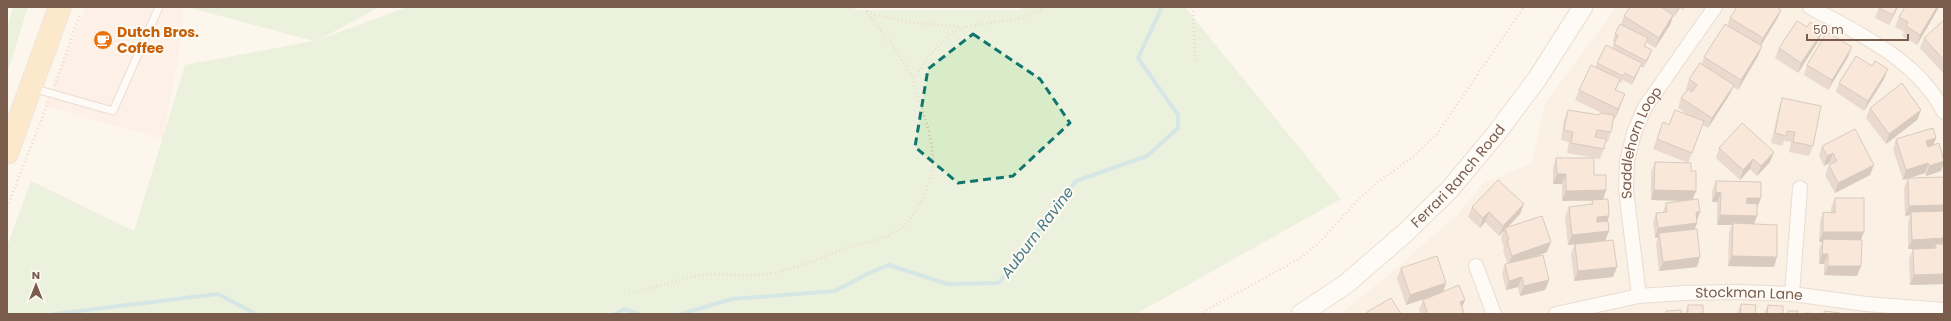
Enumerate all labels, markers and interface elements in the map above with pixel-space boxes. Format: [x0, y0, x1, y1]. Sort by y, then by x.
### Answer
scale bar [1807, 16, 1908, 42]
text: 50 m [1813, 21, 1844, 38]
place label: Dutch Bros. Coffee [117, 22, 199, 58]
cafe icon: Dutch Bros. Coffee [92, 29, 114, 51]
street label: Saddlehorn Loop [1616, 82, 1666, 200]
street label: Ferrari Ranch Road [1406, 120, 1510, 232]
water label: Auburn Ravine [995, 182, 1078, 283]
north arrow [16, 265, 56, 305]
text: N [32, 267, 40, 283]
street label: Stockman Lane [1695, 282, 1804, 305]

